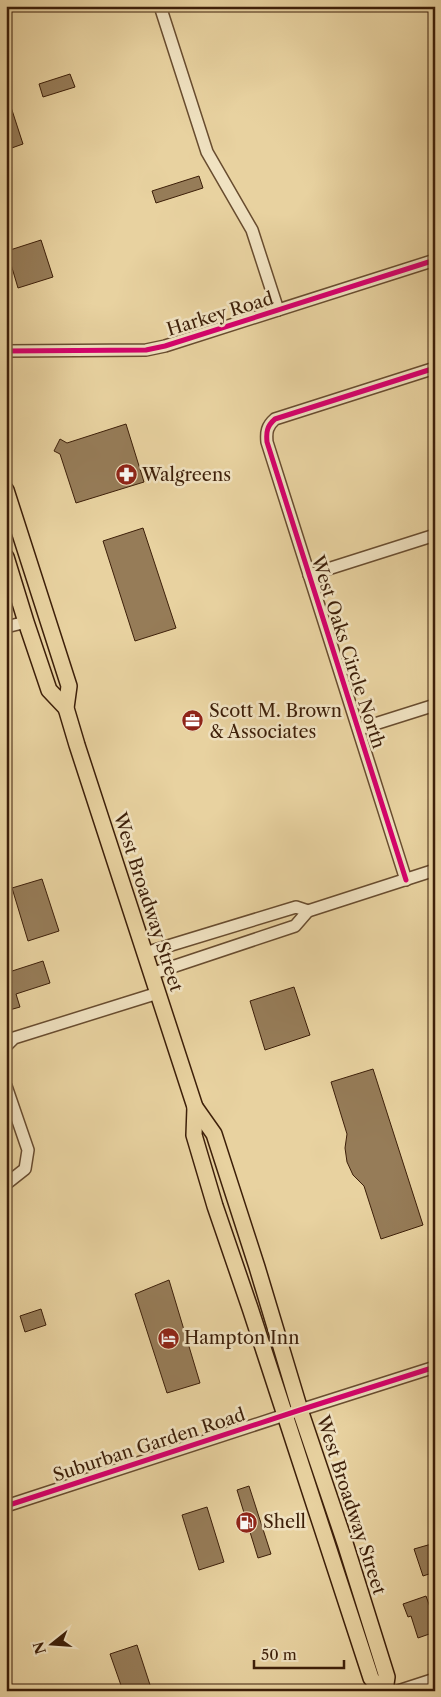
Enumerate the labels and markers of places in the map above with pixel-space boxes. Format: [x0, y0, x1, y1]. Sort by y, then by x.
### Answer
pharmacy icon: Walgreens [114, 463, 138, 487]
place label: Walgreens [141, 464, 231, 486]
place label: Scott M. Brown & Associates [209, 700, 342, 743]
office icon: Scott M. Brown & Associates [181, 709, 205, 733]
hotel icon: Hampton Inn [156, 1326, 180, 1350]
place label: Hampton Inn [184, 1327, 299, 1349]
fuel station icon: Shell [235, 1510, 259, 1534]
place label: Shell [263, 1511, 306, 1533]

